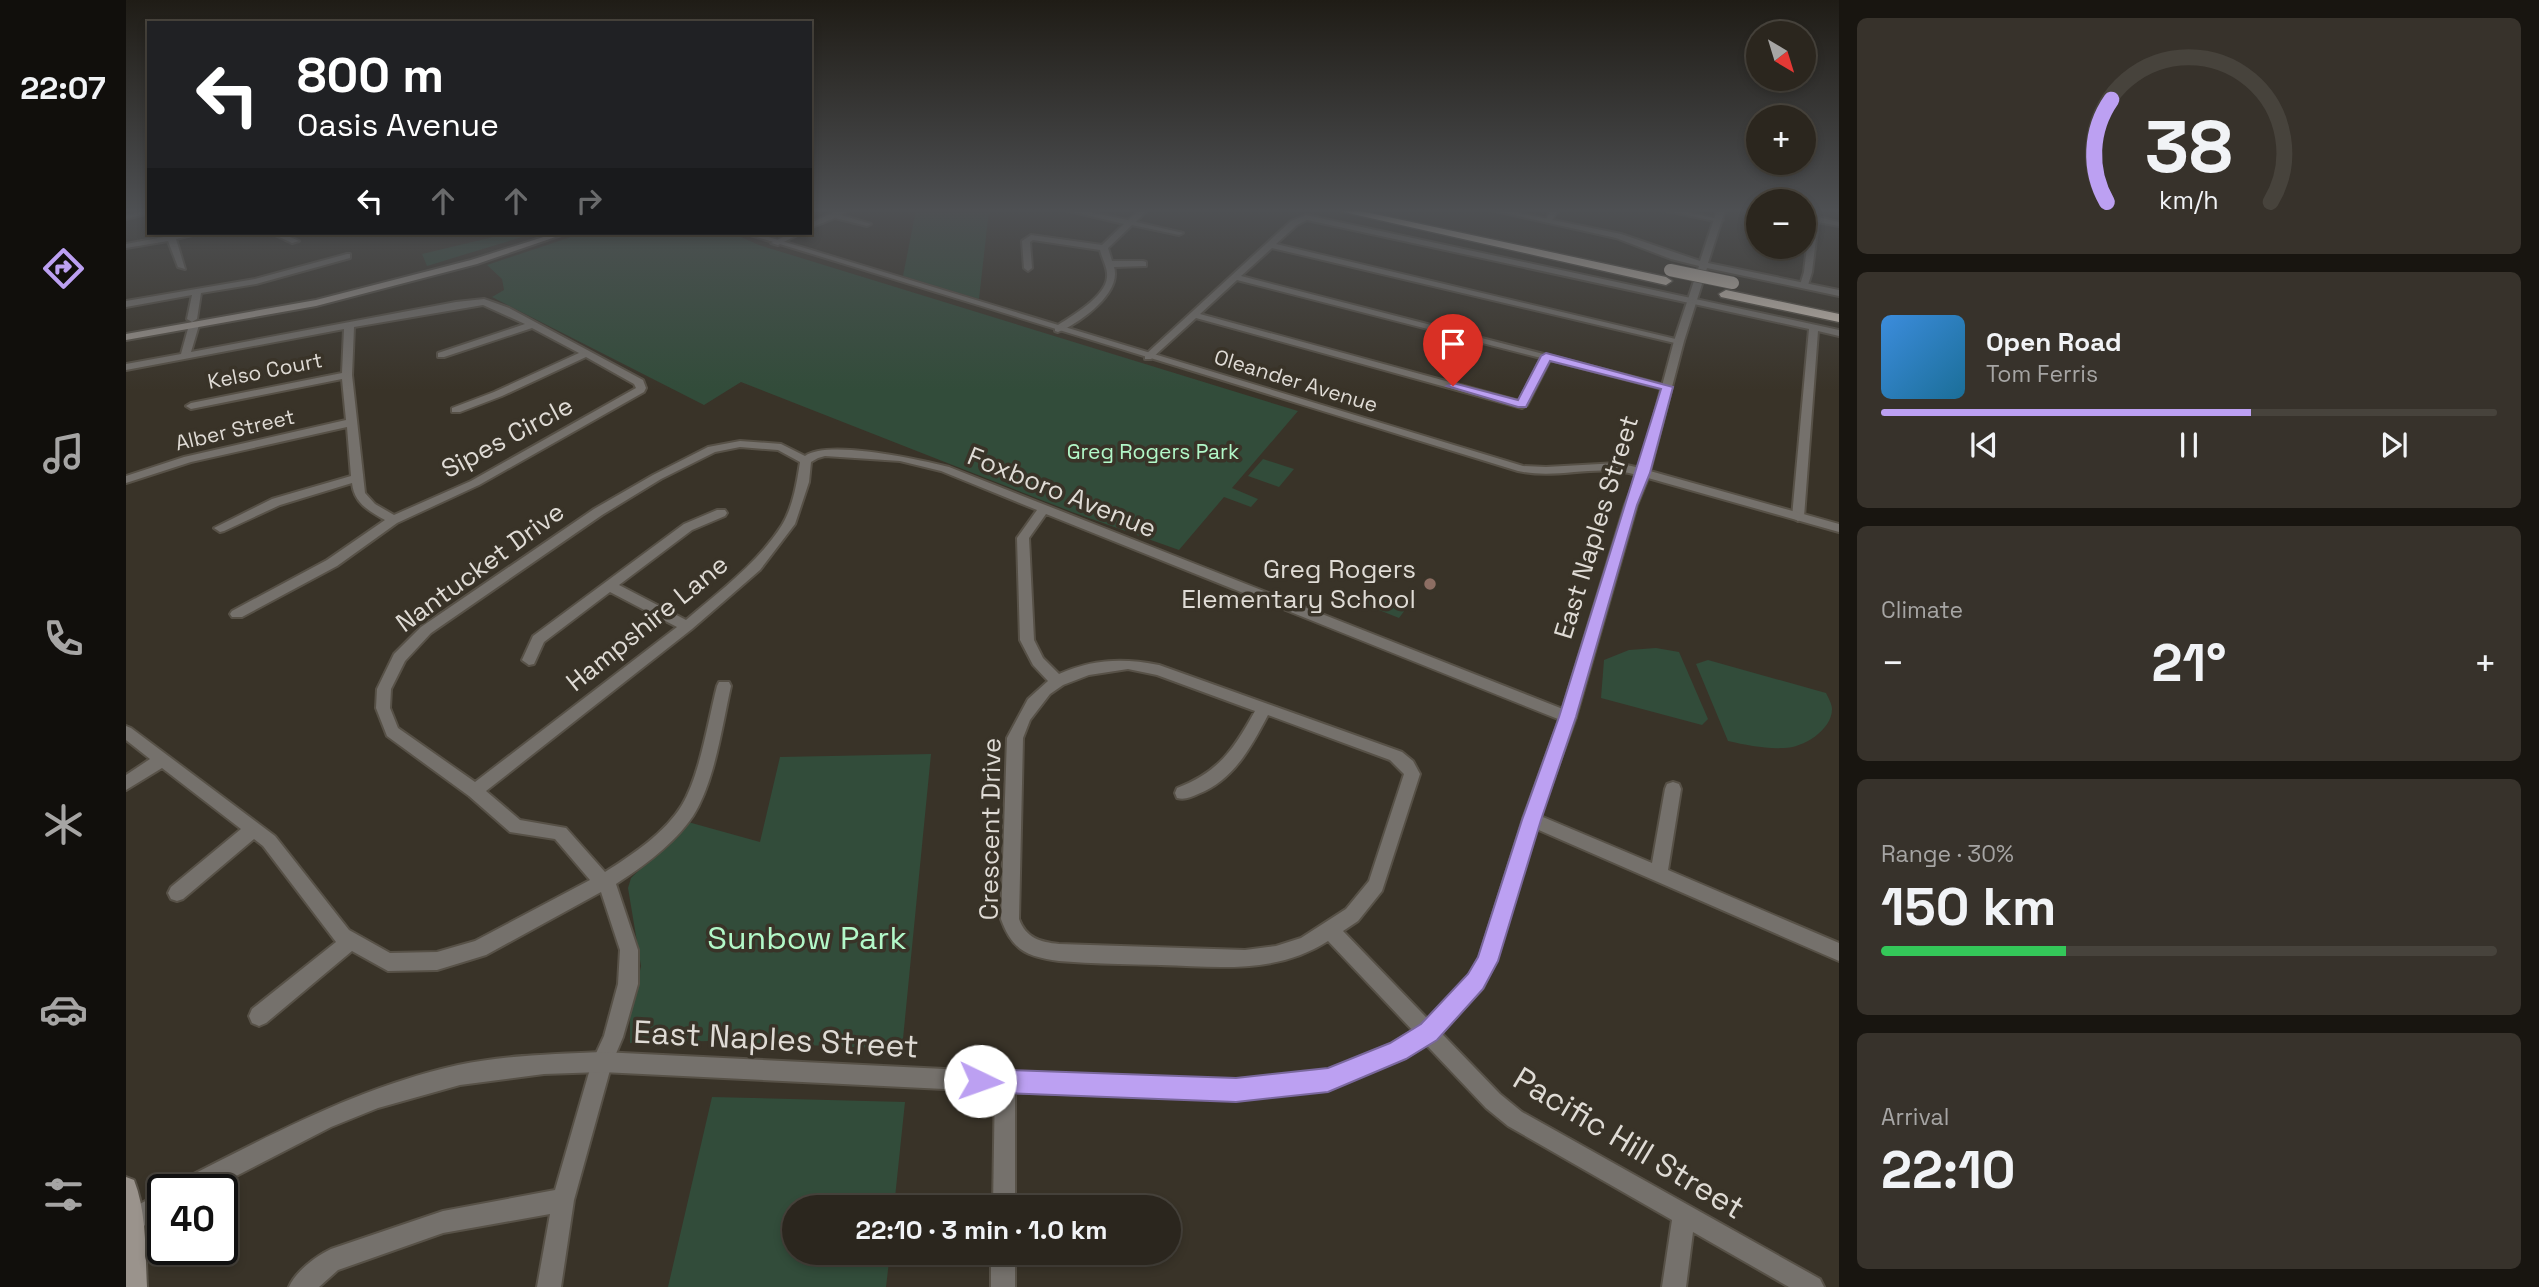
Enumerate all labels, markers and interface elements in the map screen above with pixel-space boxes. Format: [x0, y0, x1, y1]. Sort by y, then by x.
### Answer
north arrow [1746, 21, 1816, 91]
map controls [1746, 21, 1816, 259]
text: 800 m [297, 44, 444, 106]
icon: left [182, 49, 273, 140]
text: 22:07 [20, 68, 106, 108]
text: 38 [2145, 100, 2233, 193]
text: Oasis Avenue [297, 105, 499, 145]
button: + [1746, 105, 1816, 175]
icon: left [351, 182, 389, 220]
icon: ahead [424, 182, 462, 220]
icon: ahead [497, 182, 535, 220]
icon: right [570, 182, 608, 220]
text: km/h [2159, 184, 2219, 216]
button: − [1746, 189, 1816, 259]
icon: directions [39, 244, 88, 293]
pin [1423, 314, 1483, 386]
icon: arrive [1434, 325, 1472, 363]
text: Open Road [1986, 325, 2122, 359]
street label: Oleander Avenue [1211, 343, 1381, 418]
street label: Kelso Court [205, 346, 325, 395]
text: Tom Ferris [1986, 359, 2098, 389]
street label: Sipes Circle [435, 388, 579, 486]
street label: Alber Street [172, 403, 297, 456]
street label: East Naples Street [1546, 411, 1646, 643]
icon: previous [1965, 426, 2003, 464]
icon: pause [2170, 426, 2208, 464]
icon: next [2375, 426, 2413, 464]
icon: music [39, 429, 88, 478]
park label: Greg Rogers Park [1067, 438, 1239, 465]
street label: Foxboro Avenue [963, 439, 1161, 545]
street label: Nantucket Drive [389, 494, 571, 640]
street label: Hampshire Lane [559, 547, 735, 699]
place label: Greg Rogers Elementary School [1181, 552, 1416, 616]
marker: Greg Rogers Elementary School [1422, 576, 1438, 592]
text: Climate [1881, 595, 1963, 625]
icon: phone [39, 614, 88, 663]
text: 21° [2152, 630, 2226, 696]
text: − [1881, 639, 1905, 687]
text: + [2473, 639, 2497, 687]
street label: Crescent Drive [971, 737, 1009, 921]
icon: climate [39, 800, 88, 849]
text: Range · 30% [1881, 839, 2014, 869]
text: 150 km [1881, 874, 2056, 940]
park label: Sunbow Park [707, 918, 907, 958]
icon: car [39, 985, 88, 1034]
street label: East Naples Street [632, 1012, 920, 1066]
position arrow [943, 1044, 1017, 1118]
street label: Pacific Hill Street [1506, 1058, 1752, 1228]
text: Arrival [1881, 1102, 1949, 1132]
text: 22:10 [1881, 1137, 2015, 1203]
icon: filters [39, 1170, 88, 1219]
speed limit sign: 40 [147, 1174, 238, 1265]
text: 22:10 · 3 min · 1.0 km [855, 1213, 1108, 1247]

